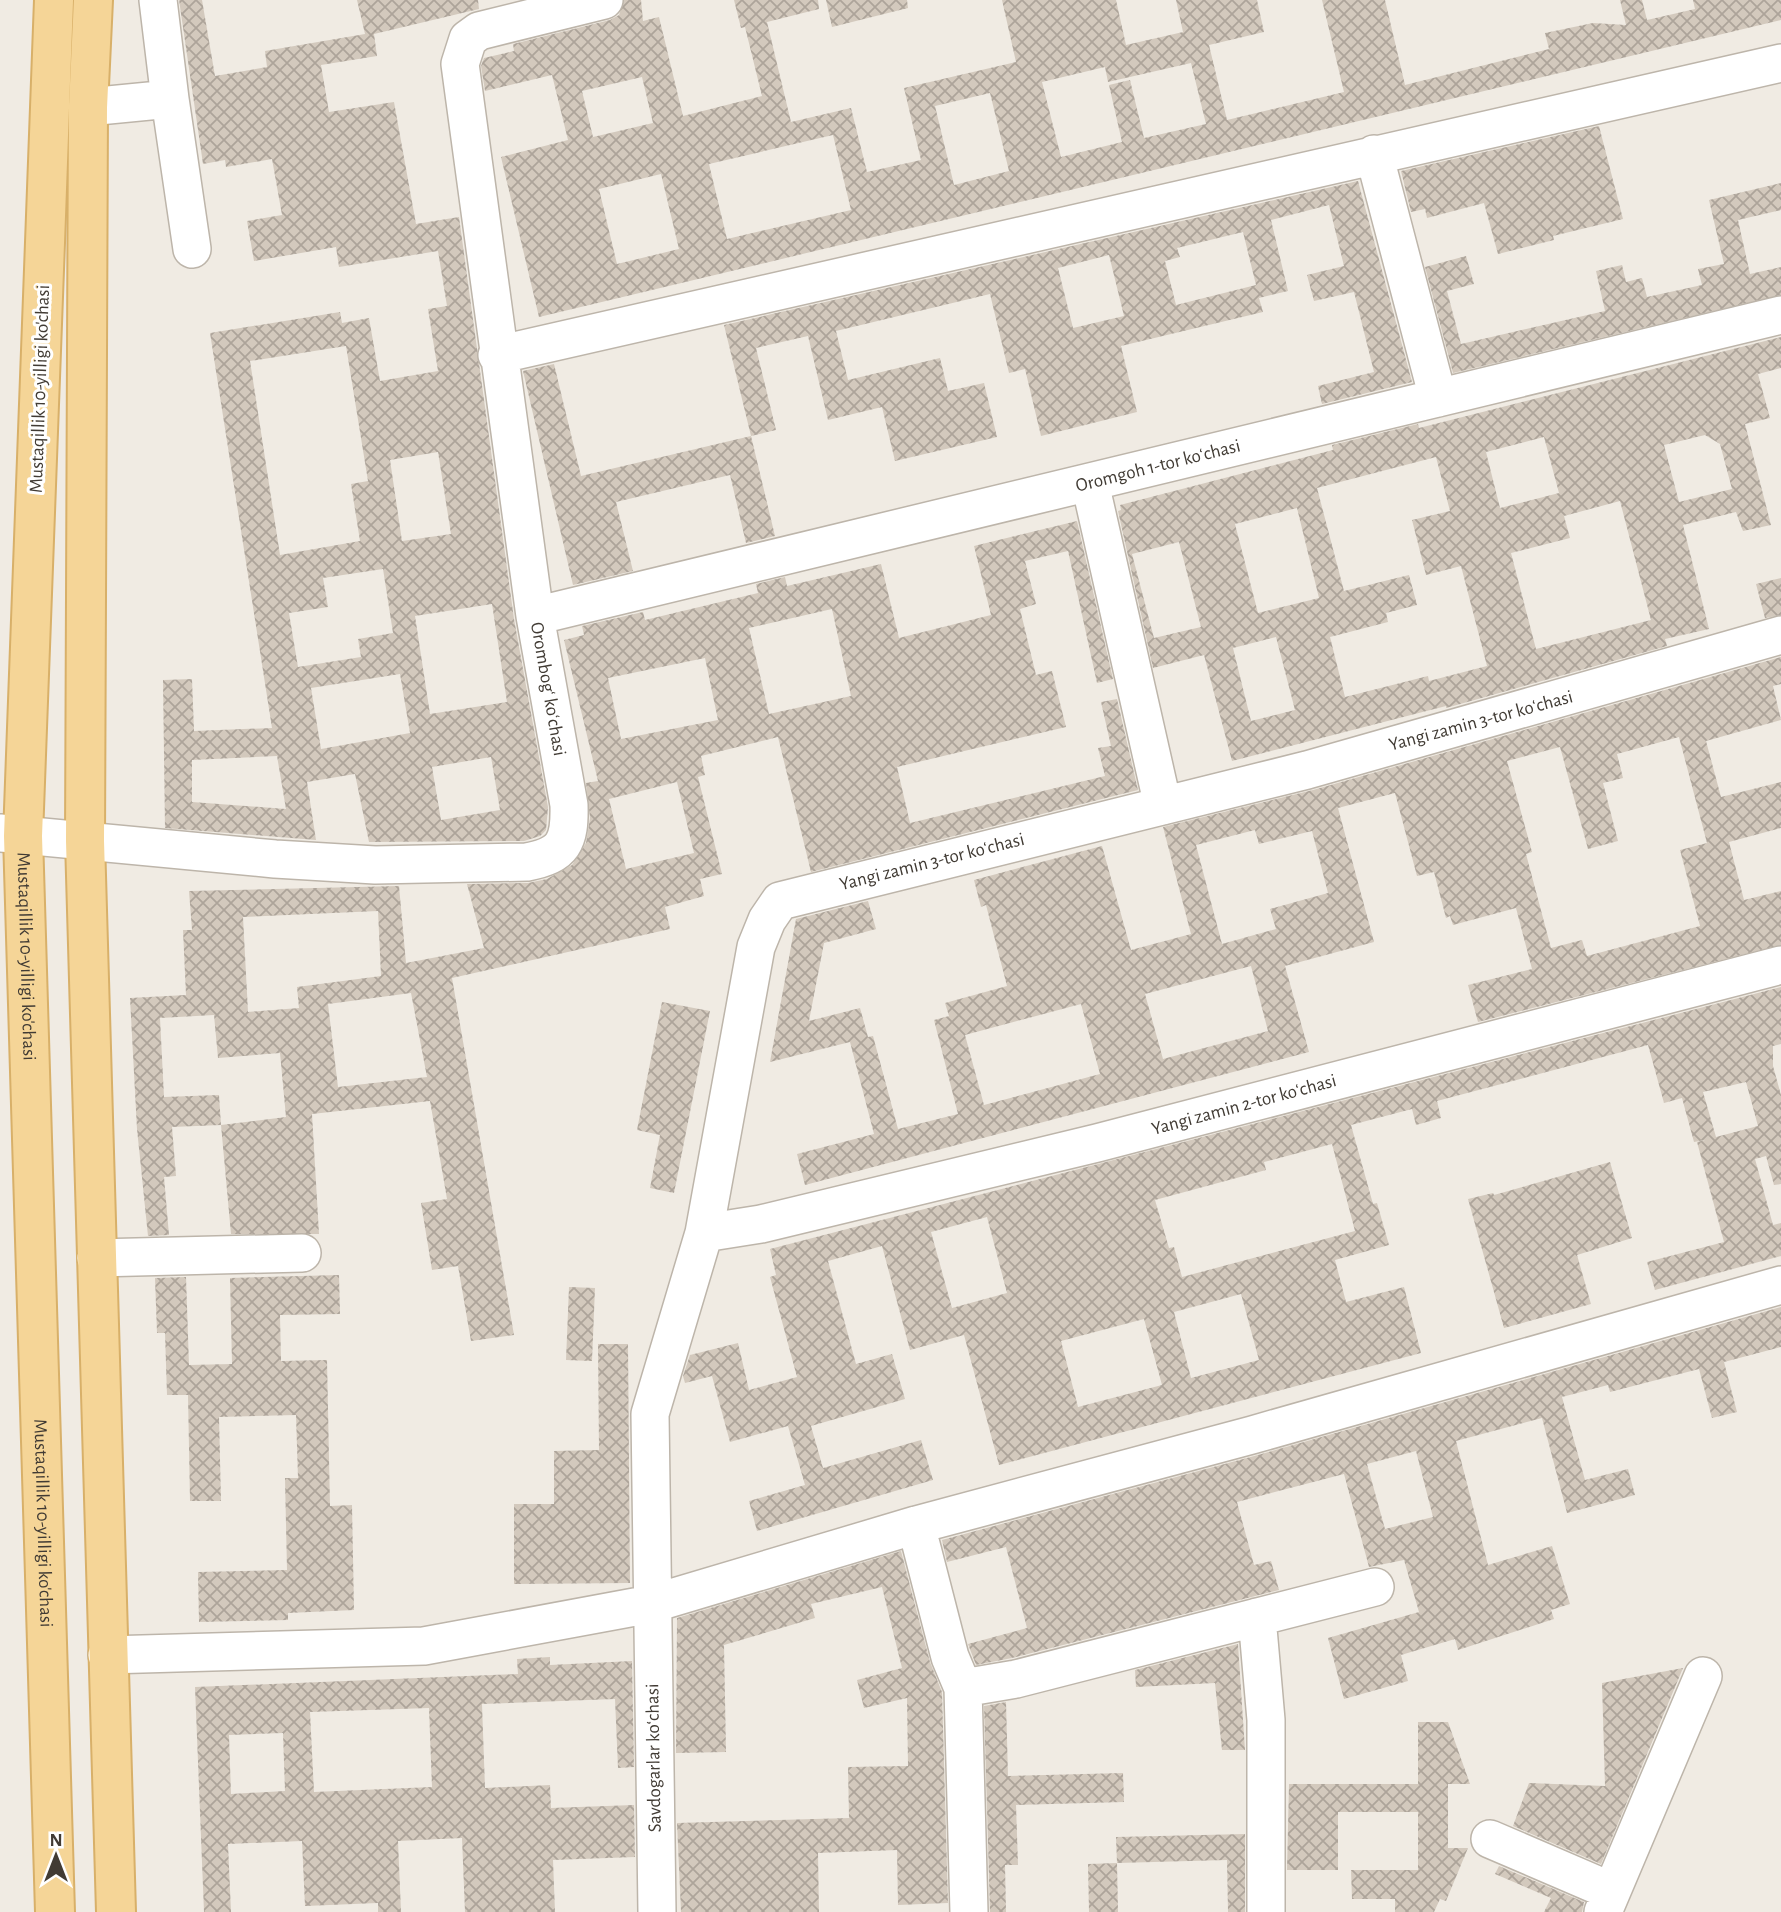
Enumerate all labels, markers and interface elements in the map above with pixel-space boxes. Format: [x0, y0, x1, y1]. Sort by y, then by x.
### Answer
street label: Mustaqillik 10-yilligi ko'chasi [27, 285, 53, 493]
street label: Oromgoh 1-tor koʻchasi [1074, 436, 1242, 496]
street label: Orombogʻ koʻchasi [527, 621, 569, 757]
street label: Yangi zamin 3-tor koʻchasi [1387, 687, 1575, 755]
street label: Yangi zamin 3-tor koʻchasi [838, 830, 1026, 894]
street label: Mustaqillik 10-yilligi ko'chasi [14, 852, 39, 1061]
street label: Yangi zamin 2-tor koʻchasi [1150, 1071, 1338, 1139]
street label: Mustaqillik 10-yilligi ko'chasi [31, 1419, 56, 1628]
street label: Savdogarlar koʻchasi [643, 1683, 665, 1833]
north arrow [21, 1821, 91, 1891]
text: N [49, 1831, 63, 1850]

